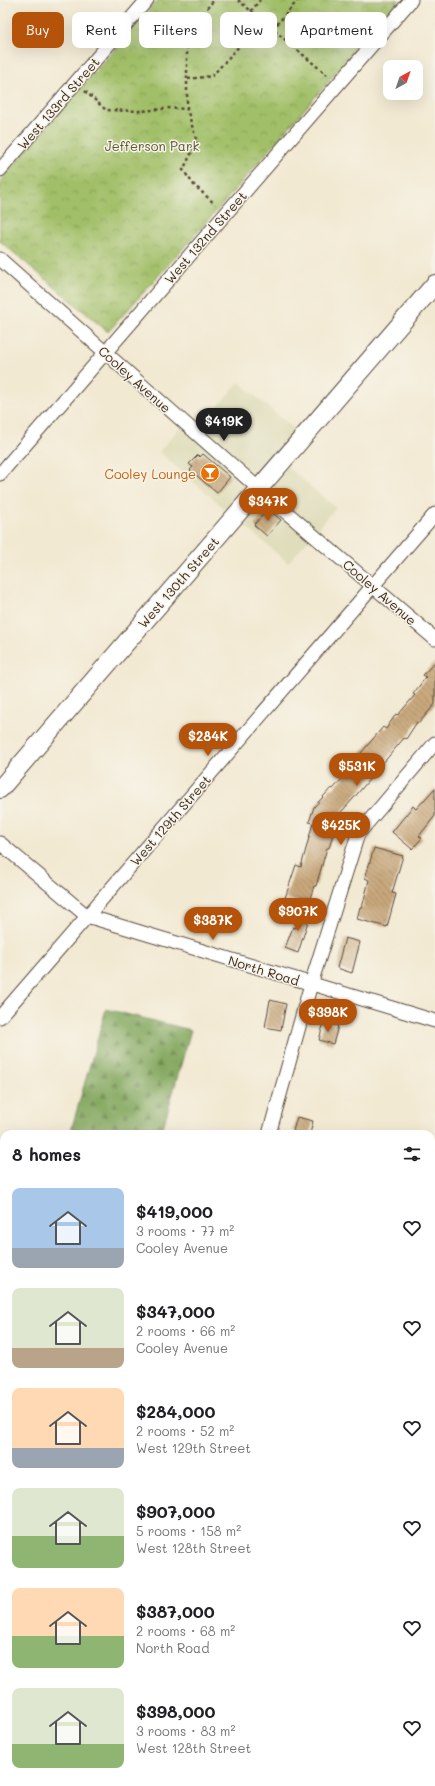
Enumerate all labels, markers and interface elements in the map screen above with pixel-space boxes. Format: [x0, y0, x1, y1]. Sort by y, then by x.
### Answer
chip: Buy [12, 12, 64, 48]
chip: Rent [72, 12, 131, 48]
chip: Filters [139, 12, 212, 48]
chip: New [220, 12, 277, 48]
chip: Apartment [285, 12, 387, 48]
street label: West 133rd Street [13, 53, 103, 153]
north arrow [383, 60, 423, 100]
map controls [383, 60, 423, 100]
park label: Jefferson Park [105, 137, 199, 154]
street label: West 132nd Street [160, 187, 250, 287]
street label: Cooley Avenue [95, 342, 175, 416]
pin: $419K [196, 408, 252, 442]
text: $419K [205, 412, 243, 429]
bar icon: Cooley Lounge [199, 462, 221, 484]
place label: Cooley Lounge [105, 465, 196, 482]
pin: $347K [240, 488, 296, 522]
text: $347K [248, 492, 288, 509]
street label: West 130th Street [134, 533, 223, 631]
street label: Cooley Avenue [340, 555, 420, 629]
pin: $284K [180, 723, 236, 757]
text: $284K [188, 727, 228, 744]
pin: $531K [329, 753, 385, 787]
text: $531K [338, 757, 376, 774]
street label: West 129th Street [126, 771, 214, 869]
pin: $425K [313, 812, 369, 846]
text: $425K [321, 816, 361, 833]
pin: $907K [270, 898, 326, 932]
text: $907K [278, 902, 318, 919]
pin: $387K [185, 907, 241, 941]
text: $387K [193, 911, 233, 928]
street label: North Road [226, 951, 302, 989]
pin: $398K [300, 999, 356, 1033]
text: $398K [308, 1003, 348, 1020]
text: 8 homes [12, 1143, 81, 1165]
icon: filters [401, 1143, 423, 1165]
text: $419,000 [136, 1200, 213, 1222]
icon: home [44, 1204, 92, 1252]
icon: heart [401, 1217, 423, 1239]
text: 3 rooms · 77 m² [136, 1222, 234, 1239]
text: Cooley Avenue [136, 1239, 228, 1256]
text: $347,000 [136, 1300, 215, 1322]
icon: home [44, 1304, 92, 1352]
icon: heart [401, 1317, 423, 1339]
text: 2 rooms · 66 m² [136, 1322, 235, 1339]
text: Cooley Avenue [136, 1339, 228, 1356]
text: $284,000 [136, 1400, 215, 1422]
icon: home [44, 1404, 92, 1452]
icon: heart [401, 1417, 423, 1439]
text: 2 rooms · 52 m² [136, 1422, 234, 1439]
text: West 129th Street [136, 1439, 251, 1456]
text: $907,000 [136, 1500, 215, 1522]
icon: home [44, 1504, 92, 1552]
icon: heart [401, 1517, 423, 1539]
text: 5 rooms · 158 m² [136, 1522, 241, 1539]
text: West 128th Street [136, 1539, 251, 1556]
text: $387,000 [136, 1600, 215, 1622]
icon: home [44, 1604, 92, 1652]
icon: heart [401, 1617, 423, 1639]
text: 2 rooms · 68 m² [136, 1622, 235, 1639]
text: North Road [136, 1639, 209, 1656]
text: $398,000 [136, 1700, 215, 1722]
icon: home [44, 1704, 92, 1752]
icon: heart [401, 1717, 423, 1739]
text: 3 rooms · 83 m² [136, 1722, 235, 1739]
text: West 128th Street [136, 1739, 251, 1756]

